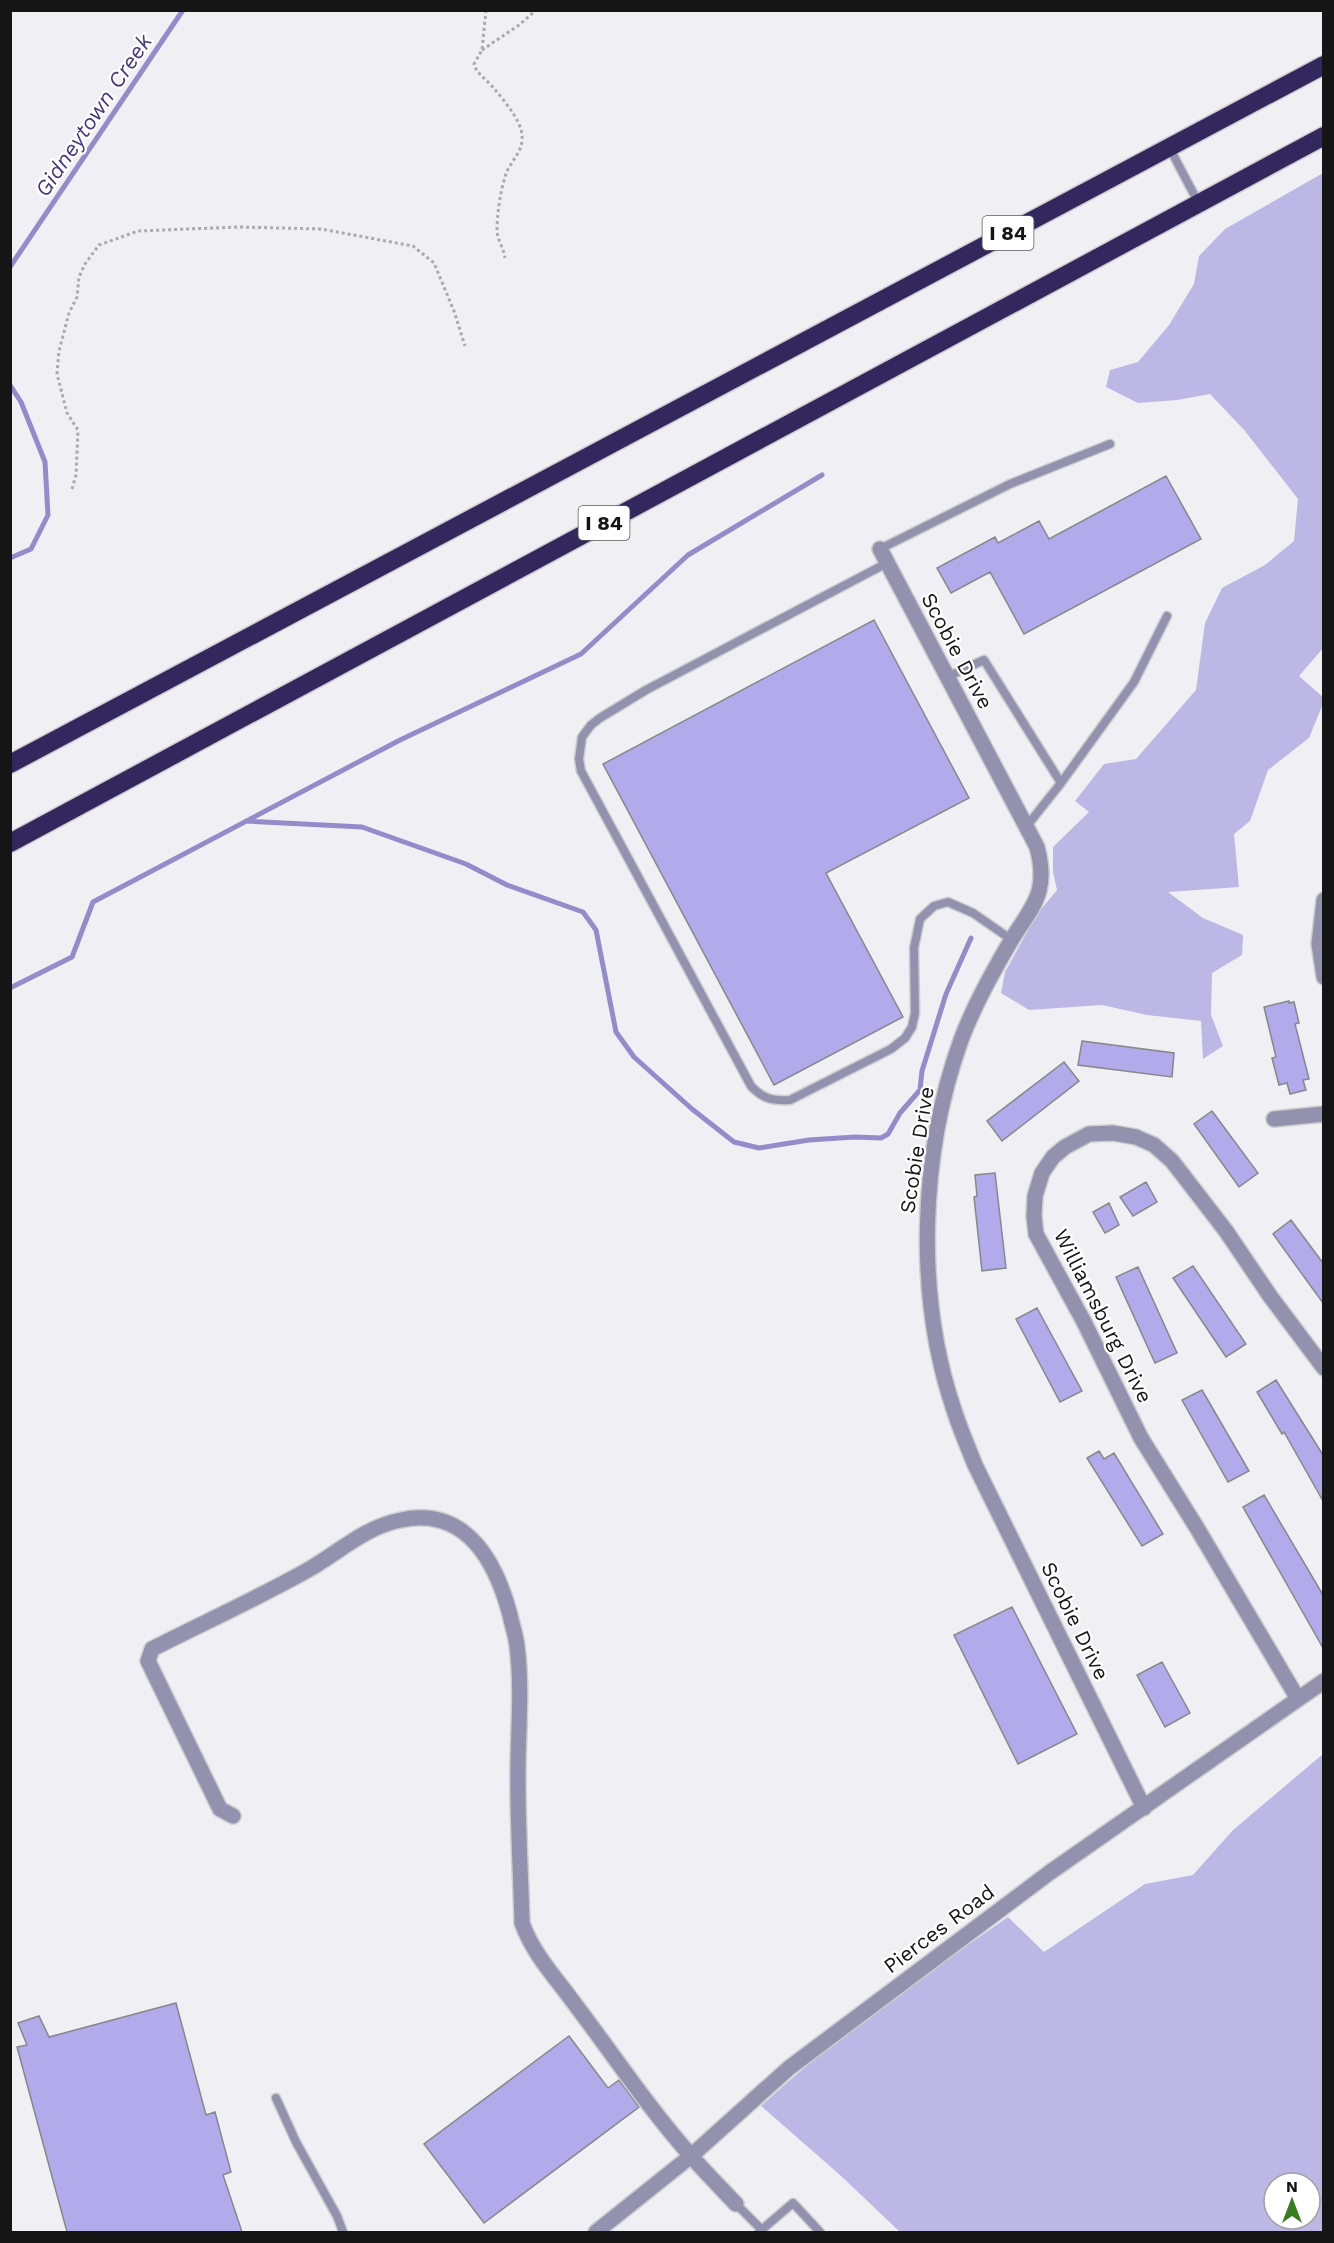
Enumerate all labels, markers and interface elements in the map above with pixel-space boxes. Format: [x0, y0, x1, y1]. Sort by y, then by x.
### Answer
water label: Gidneytown Creek [30, 29, 158, 201]
road number: I 84 [982, 216, 1034, 250]
road number: I 84 [578, 506, 630, 540]
street label: Scobie Drive [916, 588, 999, 713]
street label: Scobie Drive [894, 1085, 939, 1215]
street label: Williamsburg Drive [1049, 1225, 1158, 1407]
street label: Scobie Drive [1036, 1558, 1115, 1684]
street label: Pierces Road [878, 1879, 999, 1978]
north arrow [1262, 2171, 1322, 2231]
text: N [1286, 2177, 1298, 2196]

